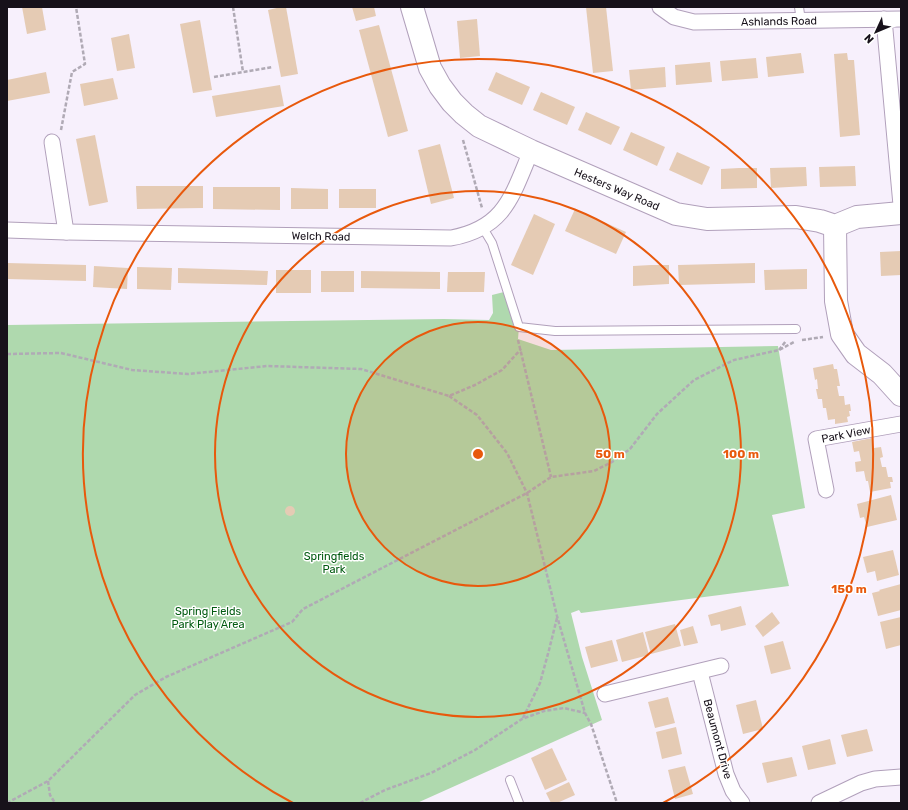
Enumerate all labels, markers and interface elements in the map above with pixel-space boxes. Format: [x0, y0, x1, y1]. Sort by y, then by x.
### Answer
north arrow [856, 12, 896, 52]
street label: Ashlands Road [741, 14, 817, 29]
text: N [862, 31, 877, 46]
street label: Hesters Way Road [572, 166, 661, 213]
street label: Welch Road [291, 229, 351, 244]
street label: Park View [820, 423, 872, 446]
centre of rings [471, 447, 485, 461]
text: 50 m [595, 447, 625, 461]
text: 100 m [723, 447, 759, 461]
park label: Springfields Park [304, 550, 365, 576]
text: 150 m [831, 582, 867, 596]
park label: Spring Fields Park Play Area [171, 605, 245, 631]
street label: Beaumont Drive [701, 698, 734, 781]

